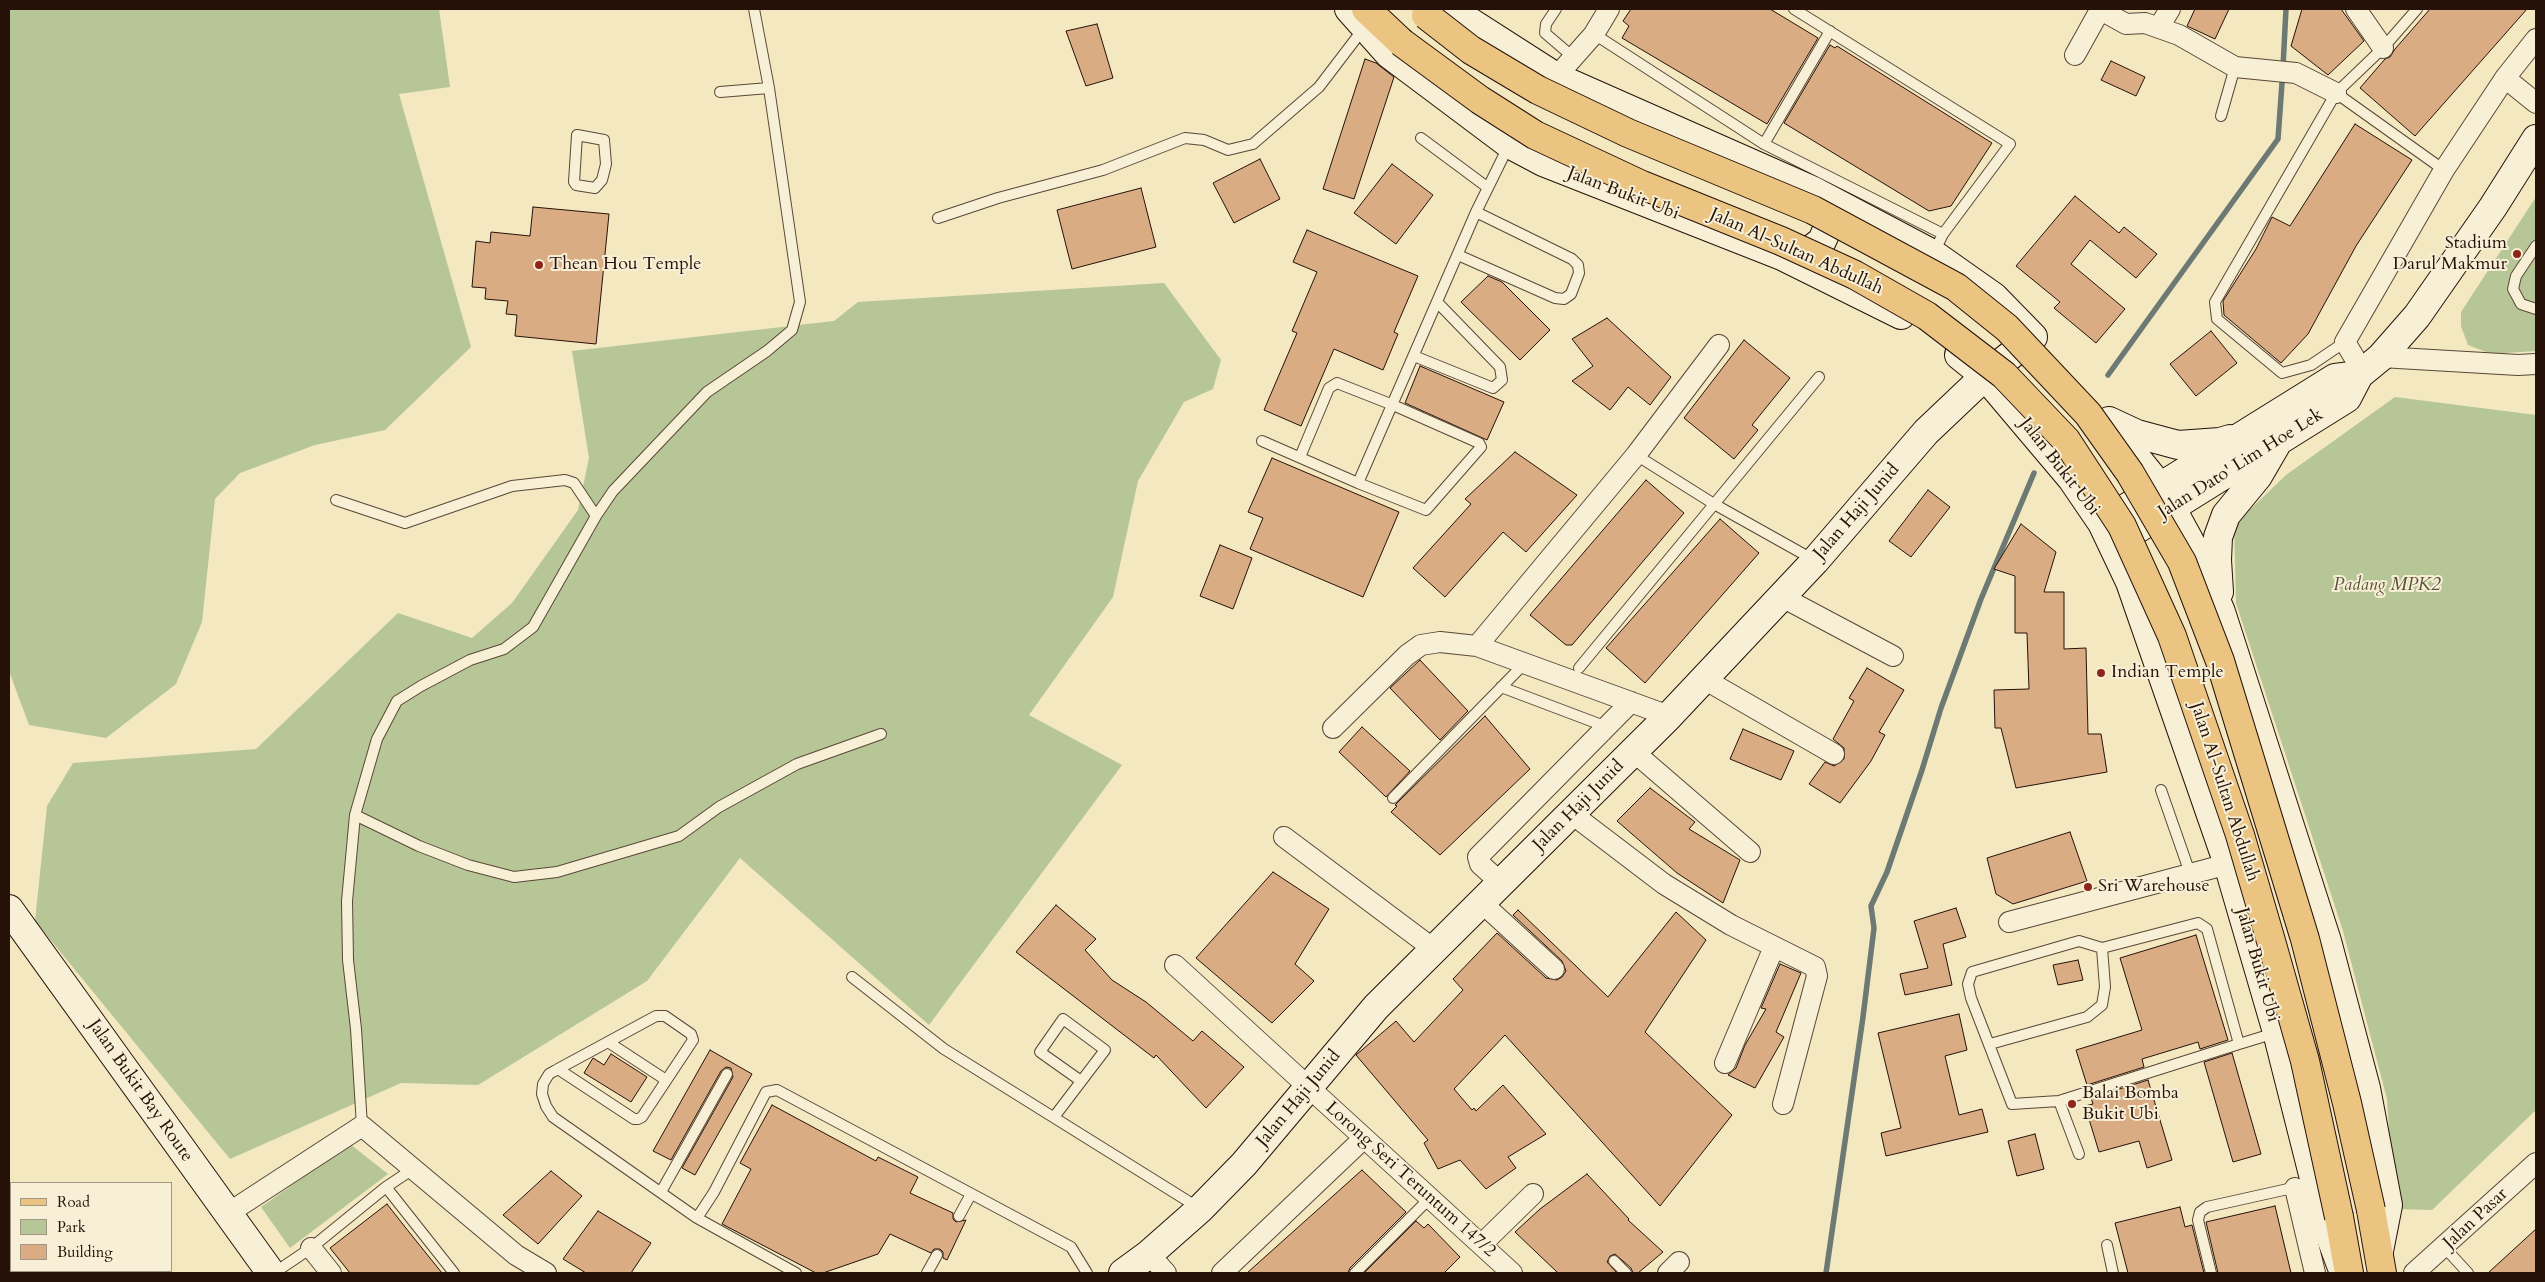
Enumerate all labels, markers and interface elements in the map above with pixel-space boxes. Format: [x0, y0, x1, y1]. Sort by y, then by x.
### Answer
street label: Jalan Bukit Ubi [1564, 163, 1682, 225]
street label: Jalan Al-Sultan Abdullah [1706, 204, 1886, 300]
place label: Stadium Darul Makmur [2393, 233, 2507, 276]
marker: Stadium Darul Makmur [2511, 248, 2523, 260]
place label: Thean Hou Temple [549, 254, 702, 276]
marker: Thean Hou Temple [533, 259, 545, 271]
street label: Jalan Dato' Lim Hoe Lek [2154, 404, 2328, 524]
street label: Jalan Bukit Ubi [2014, 414, 2104, 520]
street label: Jalan Haji Junid [1810, 460, 1904, 564]
park label: Padang MPK2 [2333, 575, 2441, 597]
place label: Indian Temple [2111, 662, 2224, 684]
marker: Indian Temple [2095, 667, 2107, 679]
street label: Jalan Al-Sultan Abdullah [2185, 700, 2263, 884]
street label: Jalan Haji Junid [1529, 756, 1629, 856]
place label: Sri Warehouse [2098, 876, 2210, 898]
marker: Sri Warehouse [2082, 881, 2094, 893]
street label: Jalan Bukit Ubi [2230, 905, 2284, 1025]
street label: Jalan Bukit Bay Route [83, 1016, 197, 1166]
street label: Jalan Haji Junid [1252, 1046, 1346, 1152]
place label: Balai Bomba Bukit Ubi [2082, 1083, 2179, 1126]
street label: Lorong Seri Teruntum 147/2 [1320, 1098, 1500, 1262]
marker: Balai Bomba Bukit Ubi [2066, 1098, 2078, 1110]
legend [10, 1182, 172, 1272]
street label: Jalan Pasar [2439, 1184, 2513, 1254]
text: Road [57, 1192, 90, 1212]
text: Park [57, 1217, 86, 1237]
text: Building [57, 1242, 113, 1262]

